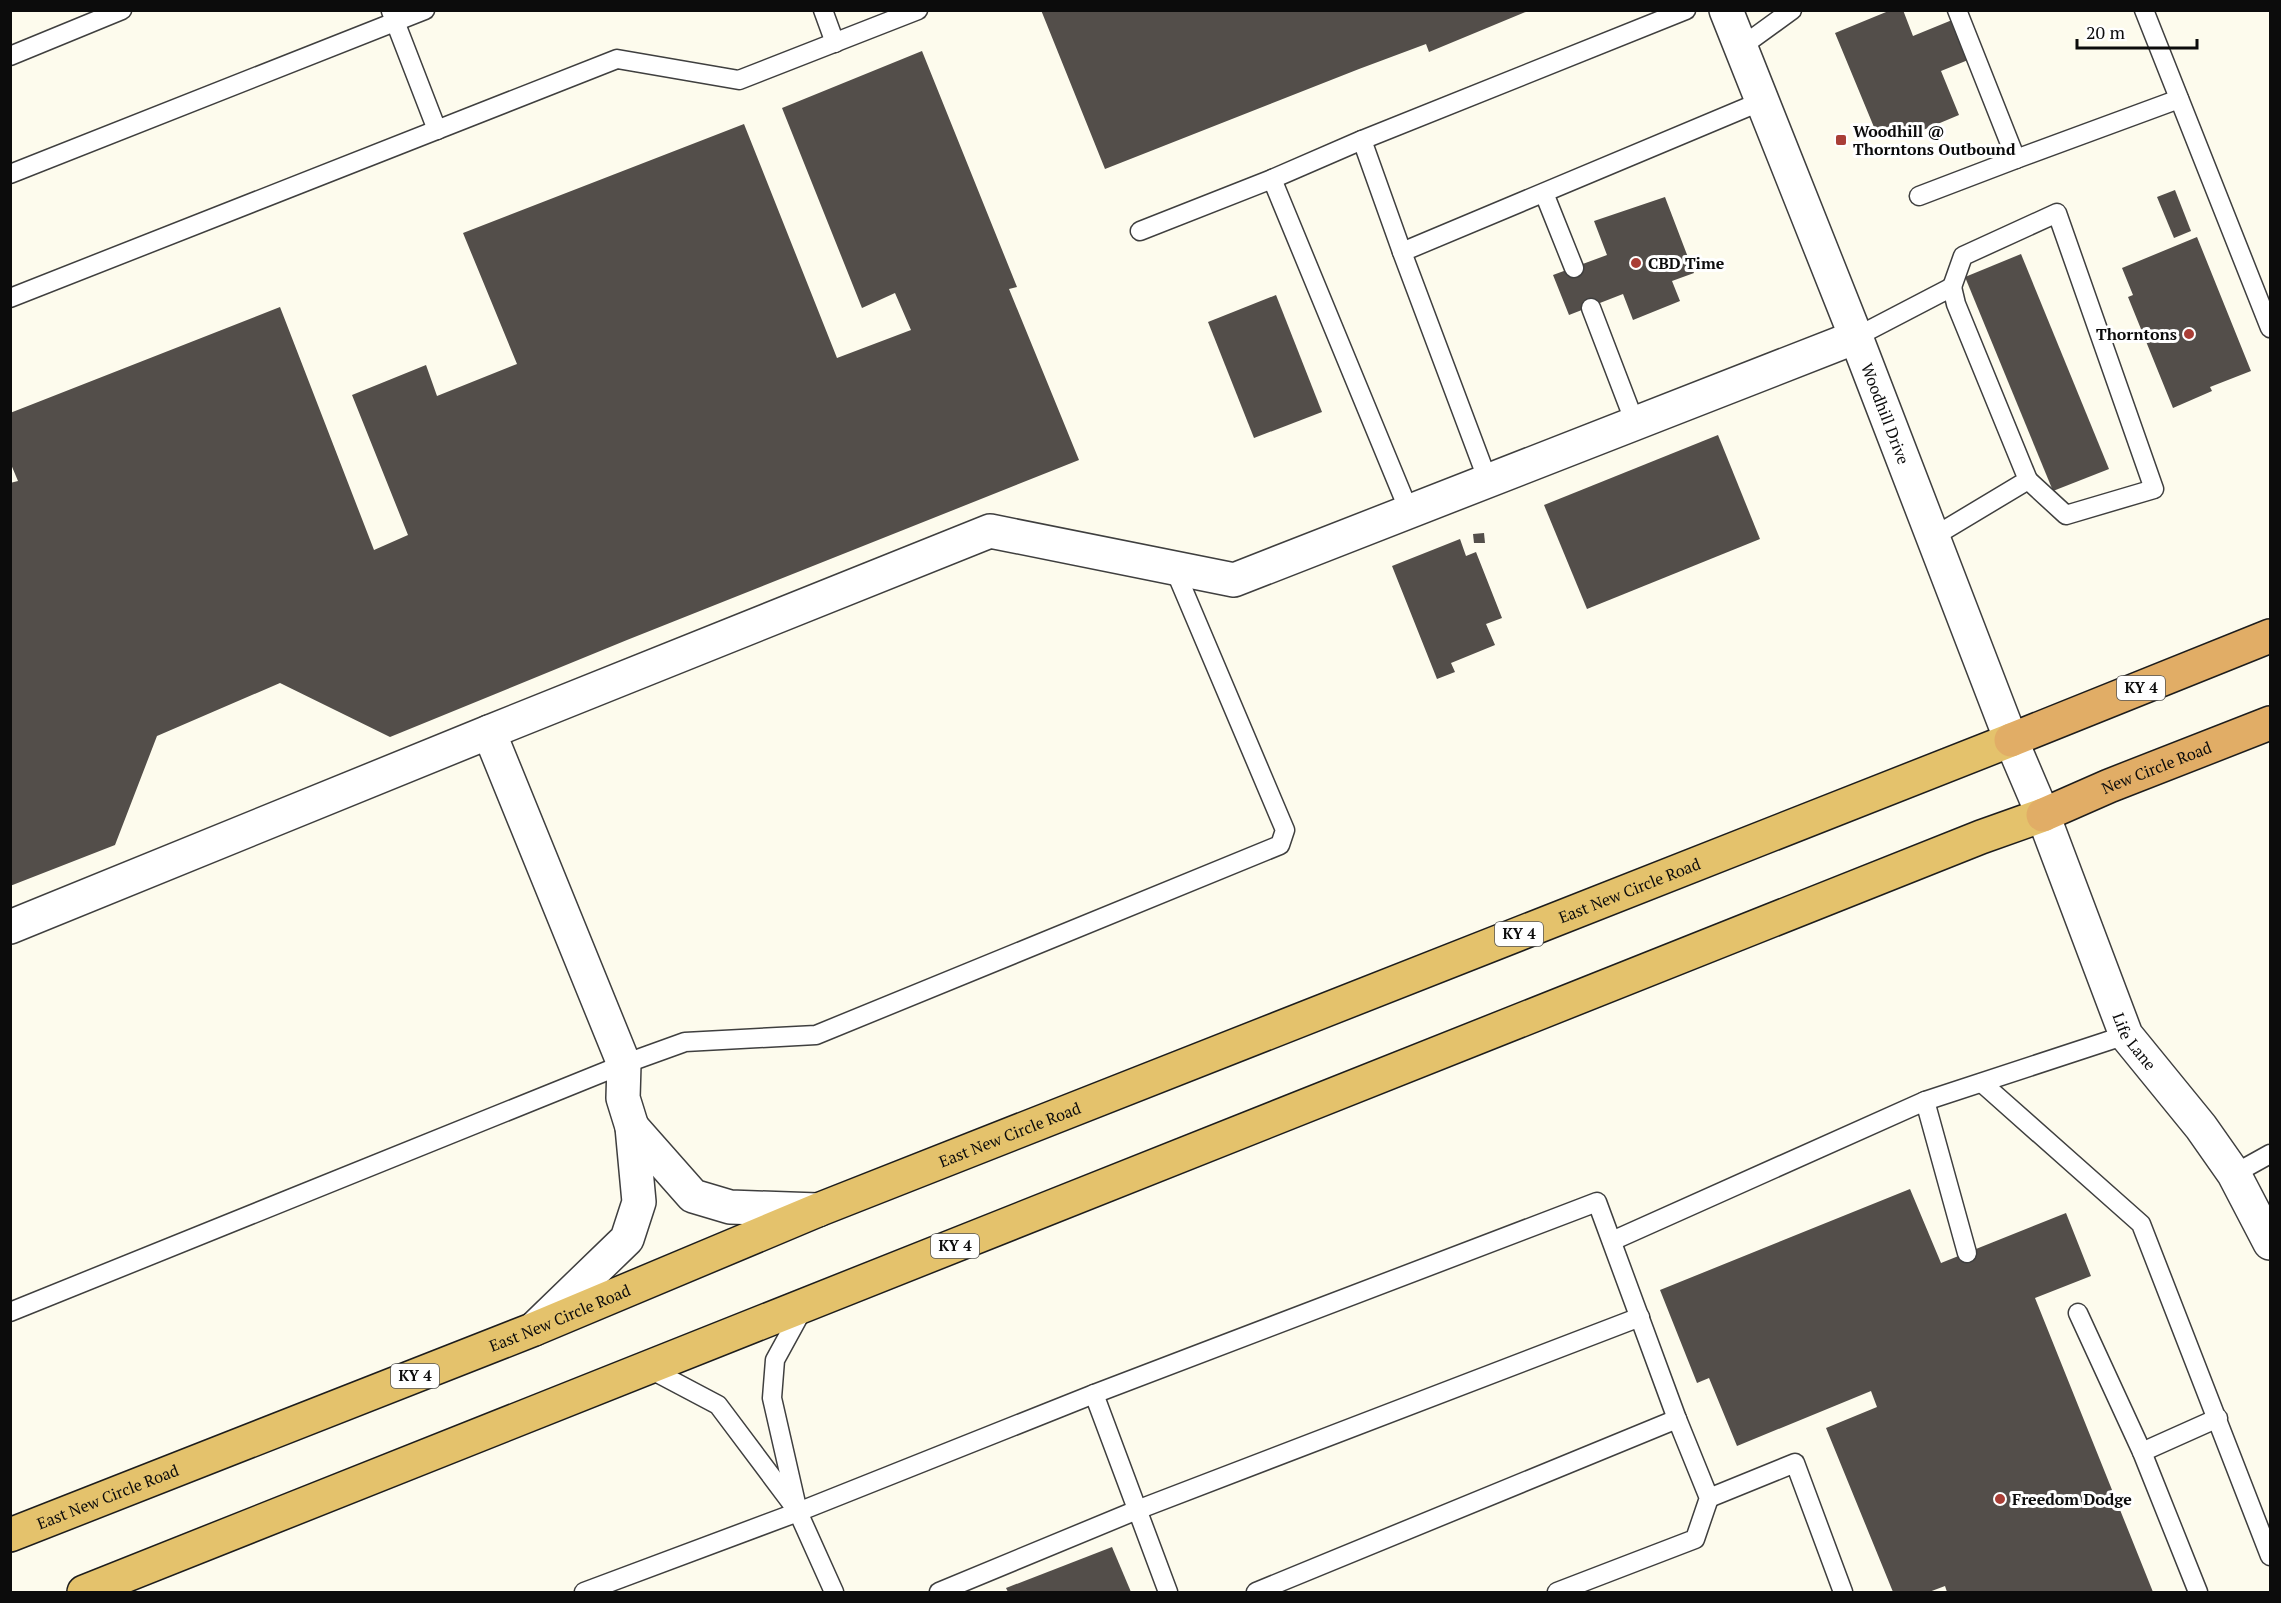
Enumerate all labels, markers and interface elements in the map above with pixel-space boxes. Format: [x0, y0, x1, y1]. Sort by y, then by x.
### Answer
scale bar [2077, 12, 2197, 50]
text: 20 m [2086, 20, 2126, 44]
place label: Woodhill @ Thorntons Outbound [1853, 120, 2016, 160]
marker: Woodhill @ Thorntons Outbound [1834, 133, 1848, 147]
place label: CBD Time [1648, 252, 1725, 274]
marker: CBD Time [1629, 256, 1643, 270]
place label: Thorntons [2096, 323, 2177, 345]
marker: Thorntons [2182, 327, 2196, 341]
street label: Woodhill Drive [1856, 360, 1915, 467]
road number: KY 4 [2117, 676, 2165, 700]
street label: New Circle Road [2098, 736, 2215, 799]
street label: East New Circle Road [1555, 852, 1704, 928]
road number: KY 4 [1495, 922, 1543, 946]
street label: Life Lane [2108, 1010, 2161, 1075]
street label: East New Circle Road [936, 1097, 1084, 1172]
road number: KY 4 [931, 1234, 979, 1258]
street label: East New Circle Road [486, 1279, 634, 1357]
road number: KY 4 [391, 1364, 439, 1388]
street label: East New Circle Road [34, 1459, 182, 1534]
place label: Freedom Dodge [2012, 1488, 2132, 1510]
marker: Freedom Dodge [1993, 1492, 2007, 1506]

